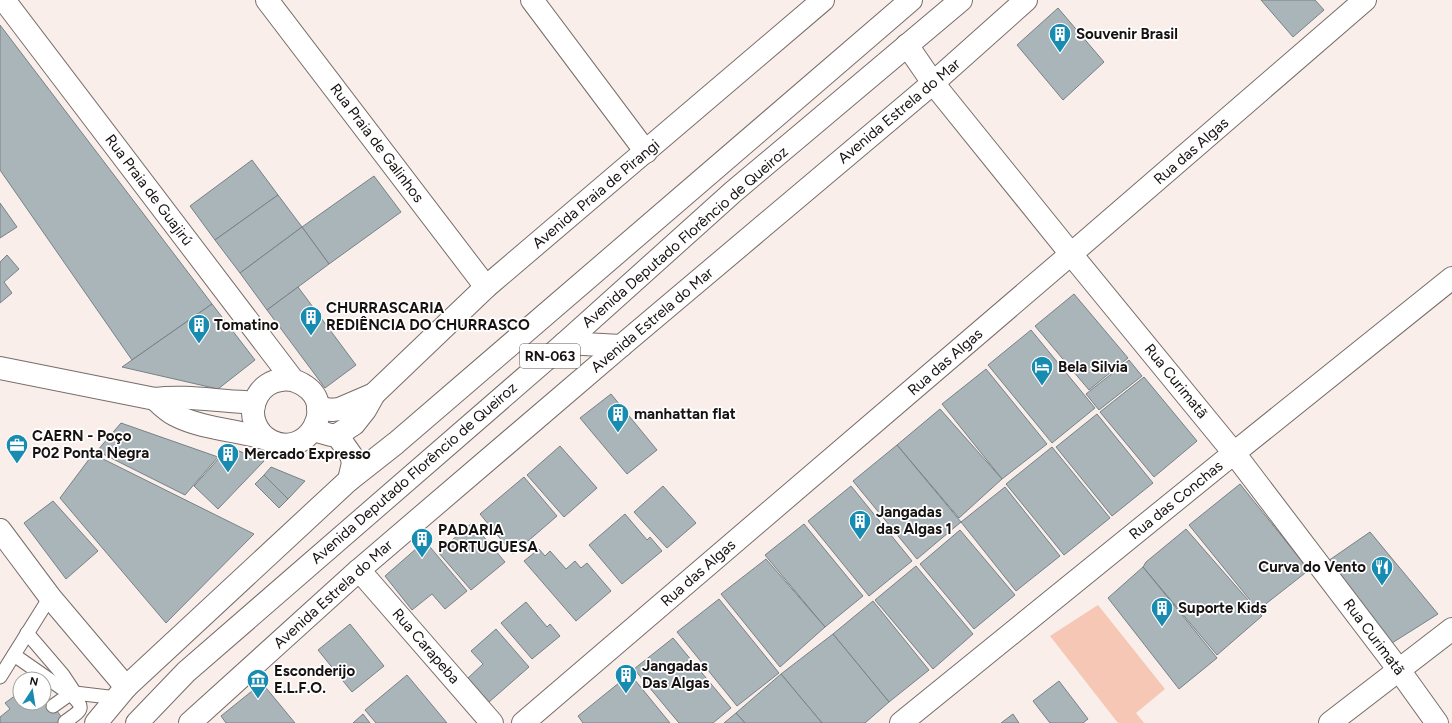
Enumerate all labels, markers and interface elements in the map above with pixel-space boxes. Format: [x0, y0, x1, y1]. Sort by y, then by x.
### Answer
building icon: Souvenir Brasil [1047, 21, 1073, 54]
place label: Souvenir Brasil [1076, 25, 1178, 43]
street label: Avenida Estrela do Mar [834, 55, 964, 167]
street label: Rua Praia de Galinhos [326, 80, 428, 206]
street label: Rua das Algas [1150, 114, 1232, 188]
street label: Rua Praia de Guajirú [101, 131, 197, 249]
street label: Avenida Praia de Pirangi [529, 136, 663, 252]
street label: Avenida Deputado Florêncio de Queiroz [578, 143, 792, 331]
street label: Avenida Estrela do Mar [587, 264, 717, 376]
place label: CHURRASCARIA REDIÊNCIA DO CHURRASCO [326, 299, 530, 334]
building icon: CHURRASCARIA REDIÊNCIA DO CHURRASCO [298, 304, 324, 337]
building icon: Tomatino [186, 312, 212, 345]
place label: Tomatino [214, 316, 279, 334]
street label: Rua das Algas [904, 325, 986, 399]
street label: Rua Curimatã [1141, 340, 1211, 422]
road number: RN-063 [520, 344, 580, 368]
hotel icon: Bela Silvia [1029, 354, 1055, 387]
place label: Bela Silvia [1058, 358, 1128, 376]
street label: Avenida Deputado Florêncio de Queiroz [307, 379, 521, 567]
building icon: manhattan flat [605, 401, 631, 434]
place label: manhattan flat [634, 405, 736, 423]
place label: CAERN - Poço P02 Ponta Negra [32, 427, 149, 462]
office icon: CAERN - Poço P02 Ponta Negra [4, 432, 30, 465]
building icon: Mercado Expresso [215, 441, 241, 474]
place label: Mercado Expresso [244, 445, 371, 463]
street label: Rua das Conchas [1126, 457, 1226, 543]
place label: Jangadas das Algas 1 [876, 503, 952, 538]
building icon: Jangadas das Algas 1 [847, 508, 873, 541]
place label: PADARIA PORTUGUESA [438, 521, 538, 556]
building icon: PADARIA PORTUGUESA [409, 526, 435, 559]
street label: Avenida Estrela do Mar [270, 536, 396, 652]
street label: Rua das Algas [657, 536, 739, 610]
restaurant icon: Curva do Vento [1369, 554, 1395, 587]
place label: Curva do Vento [1258, 558, 1366, 576]
building icon: Suporte Kids [1149, 595, 1175, 628]
street label: Rua Curimatã [1340, 595, 1408, 679]
place label: Suporte Kids [1178, 599, 1267, 617]
street label: Rua Carapeba [388, 605, 464, 687]
place label: Jangadas Das Algas [642, 657, 709, 692]
place label: Esconderijo E.L.F.O. [274, 662, 355, 697]
building icon: Jangadas Das Algas [613, 662, 639, 695]
museum icon: Esconderijo E.L.F.O. [245, 667, 271, 700]
north arrow [12, 671, 52, 711]
text: N [28, 674, 39, 689]

